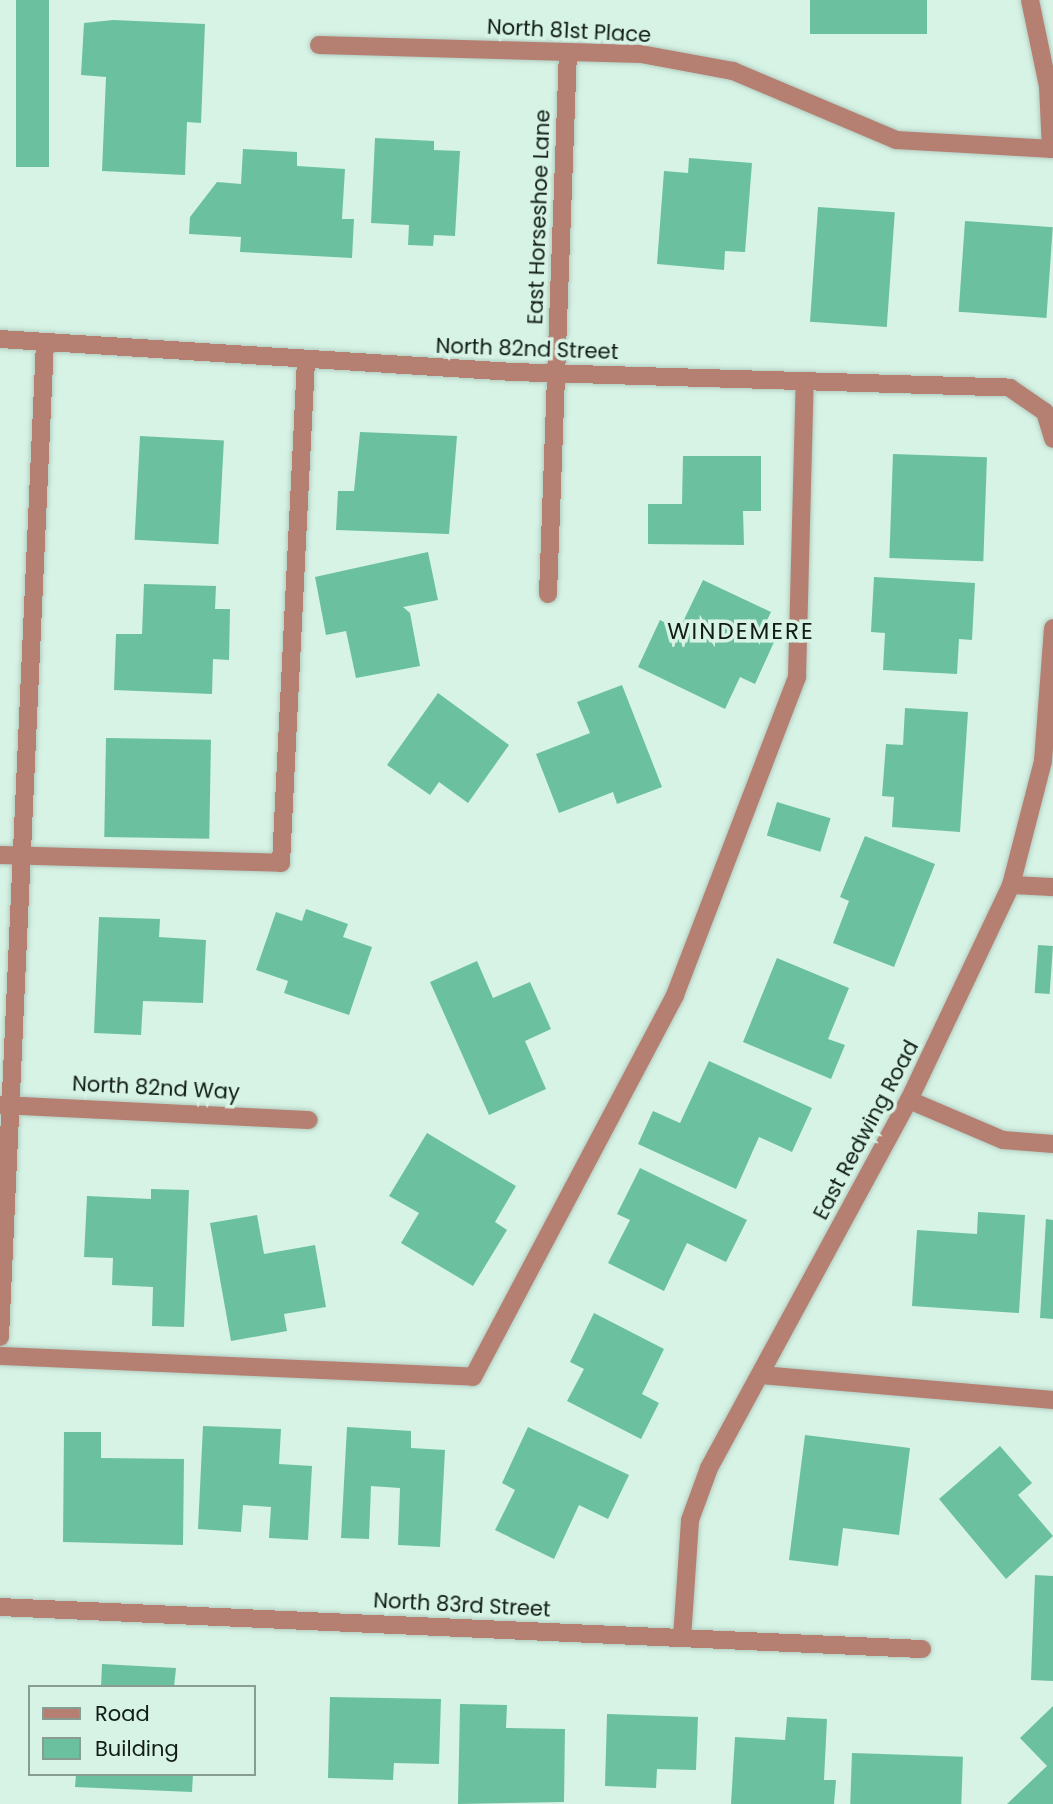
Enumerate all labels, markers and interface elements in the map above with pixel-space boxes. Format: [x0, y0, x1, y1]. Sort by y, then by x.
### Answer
street label: North 81st Place [486, 14, 652, 48]
street label: East Horseshoe Lane [523, 109, 555, 325]
street label: North 82nd Street [435, 333, 619, 365]
district label: WINDEMERE [668, 617, 814, 645]
street label: East Redwing Road [808, 1036, 924, 1224]
street label: North 82nd Way [72, 1071, 240, 1105]
street label: North 83rd Street [373, 1588, 551, 1622]
legend [28, 1685, 256, 1776]
text: Road [95, 1699, 150, 1728]
text: Building [95, 1734, 179, 1763]

